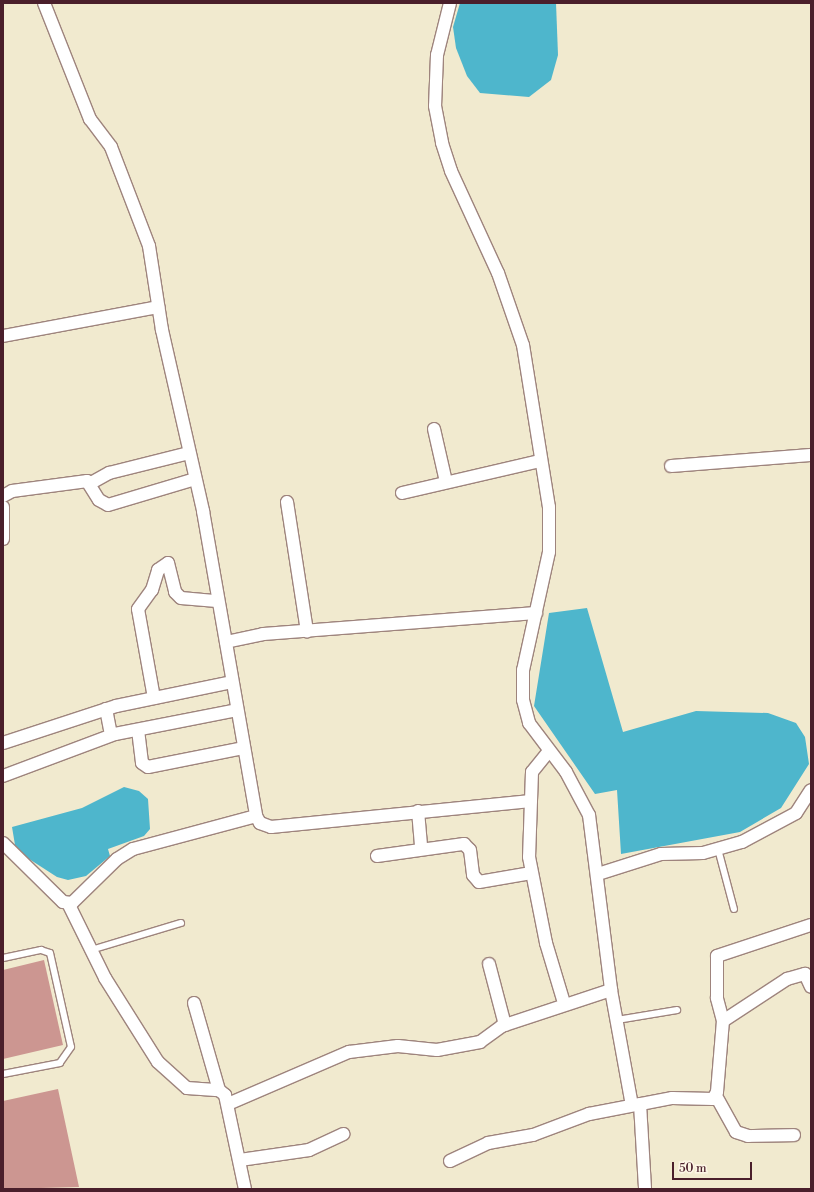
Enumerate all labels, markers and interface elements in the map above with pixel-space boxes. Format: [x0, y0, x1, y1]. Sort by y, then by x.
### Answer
scale bar [674, 1154, 754, 1180]
text: 50 m [679, 1161, 707, 1176]

